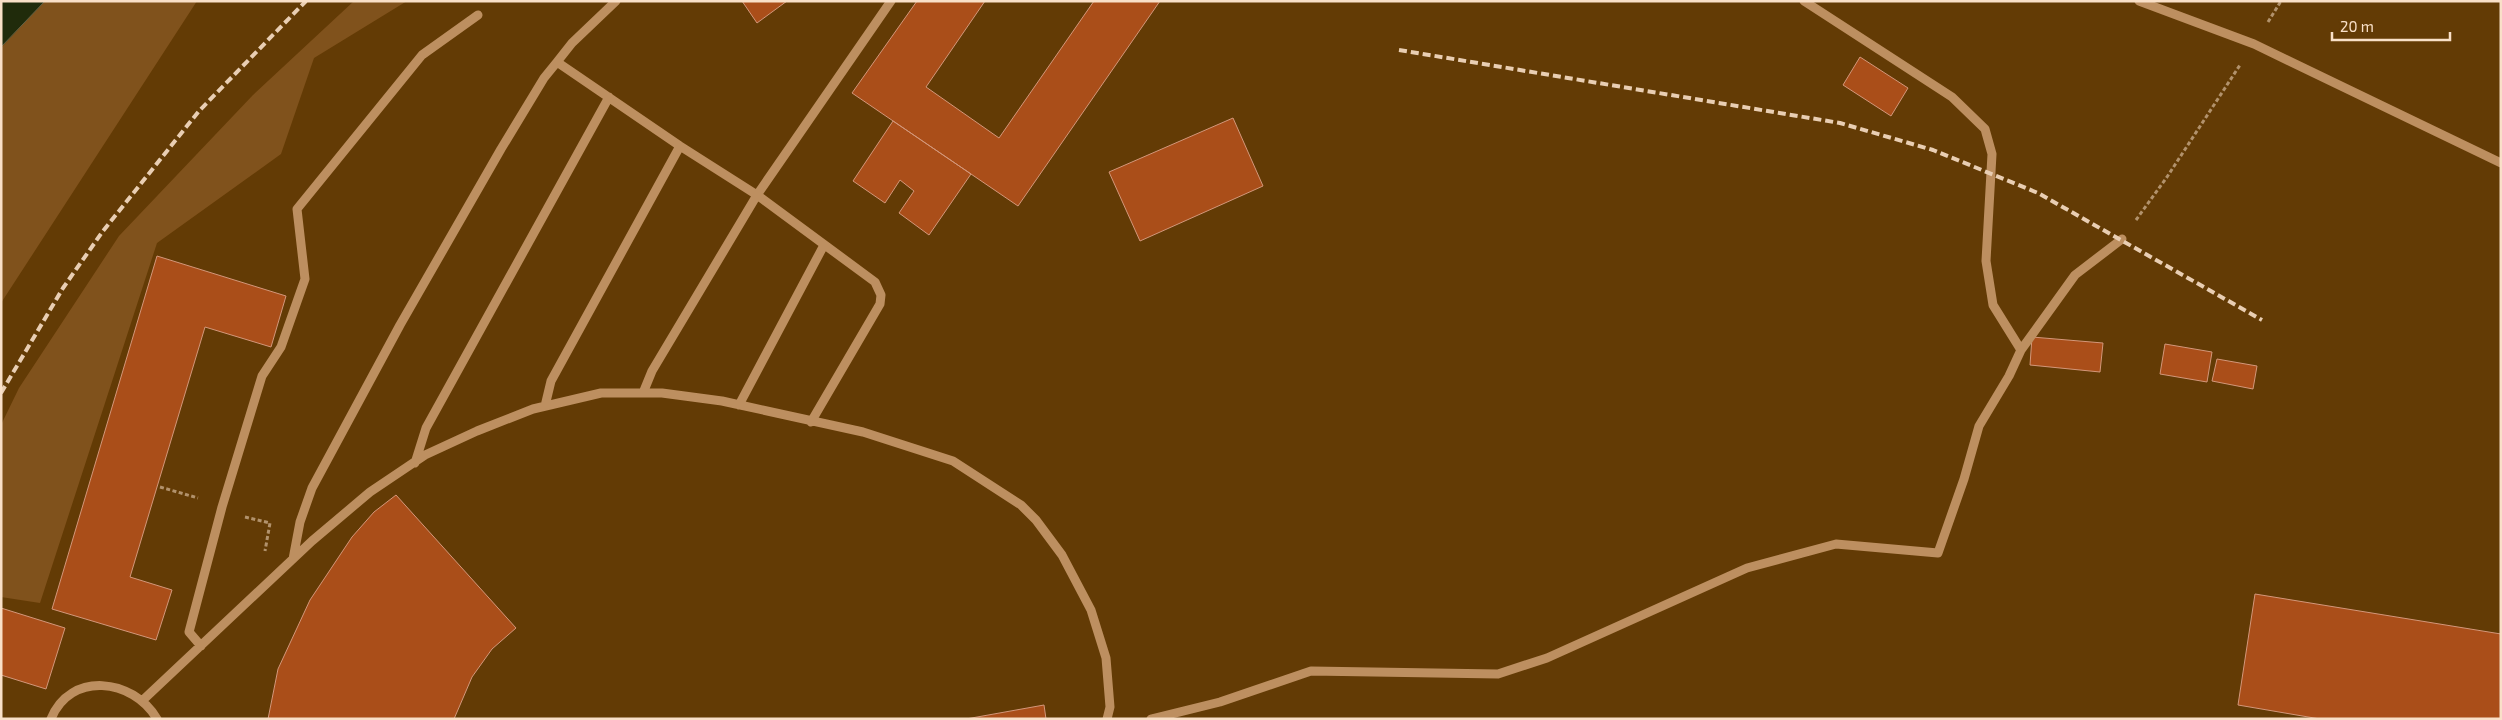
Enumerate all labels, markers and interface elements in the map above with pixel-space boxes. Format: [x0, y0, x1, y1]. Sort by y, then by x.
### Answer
scale bar [2332, 10, 2450, 42]
text: 20 m [2340, 17, 2374, 35]

